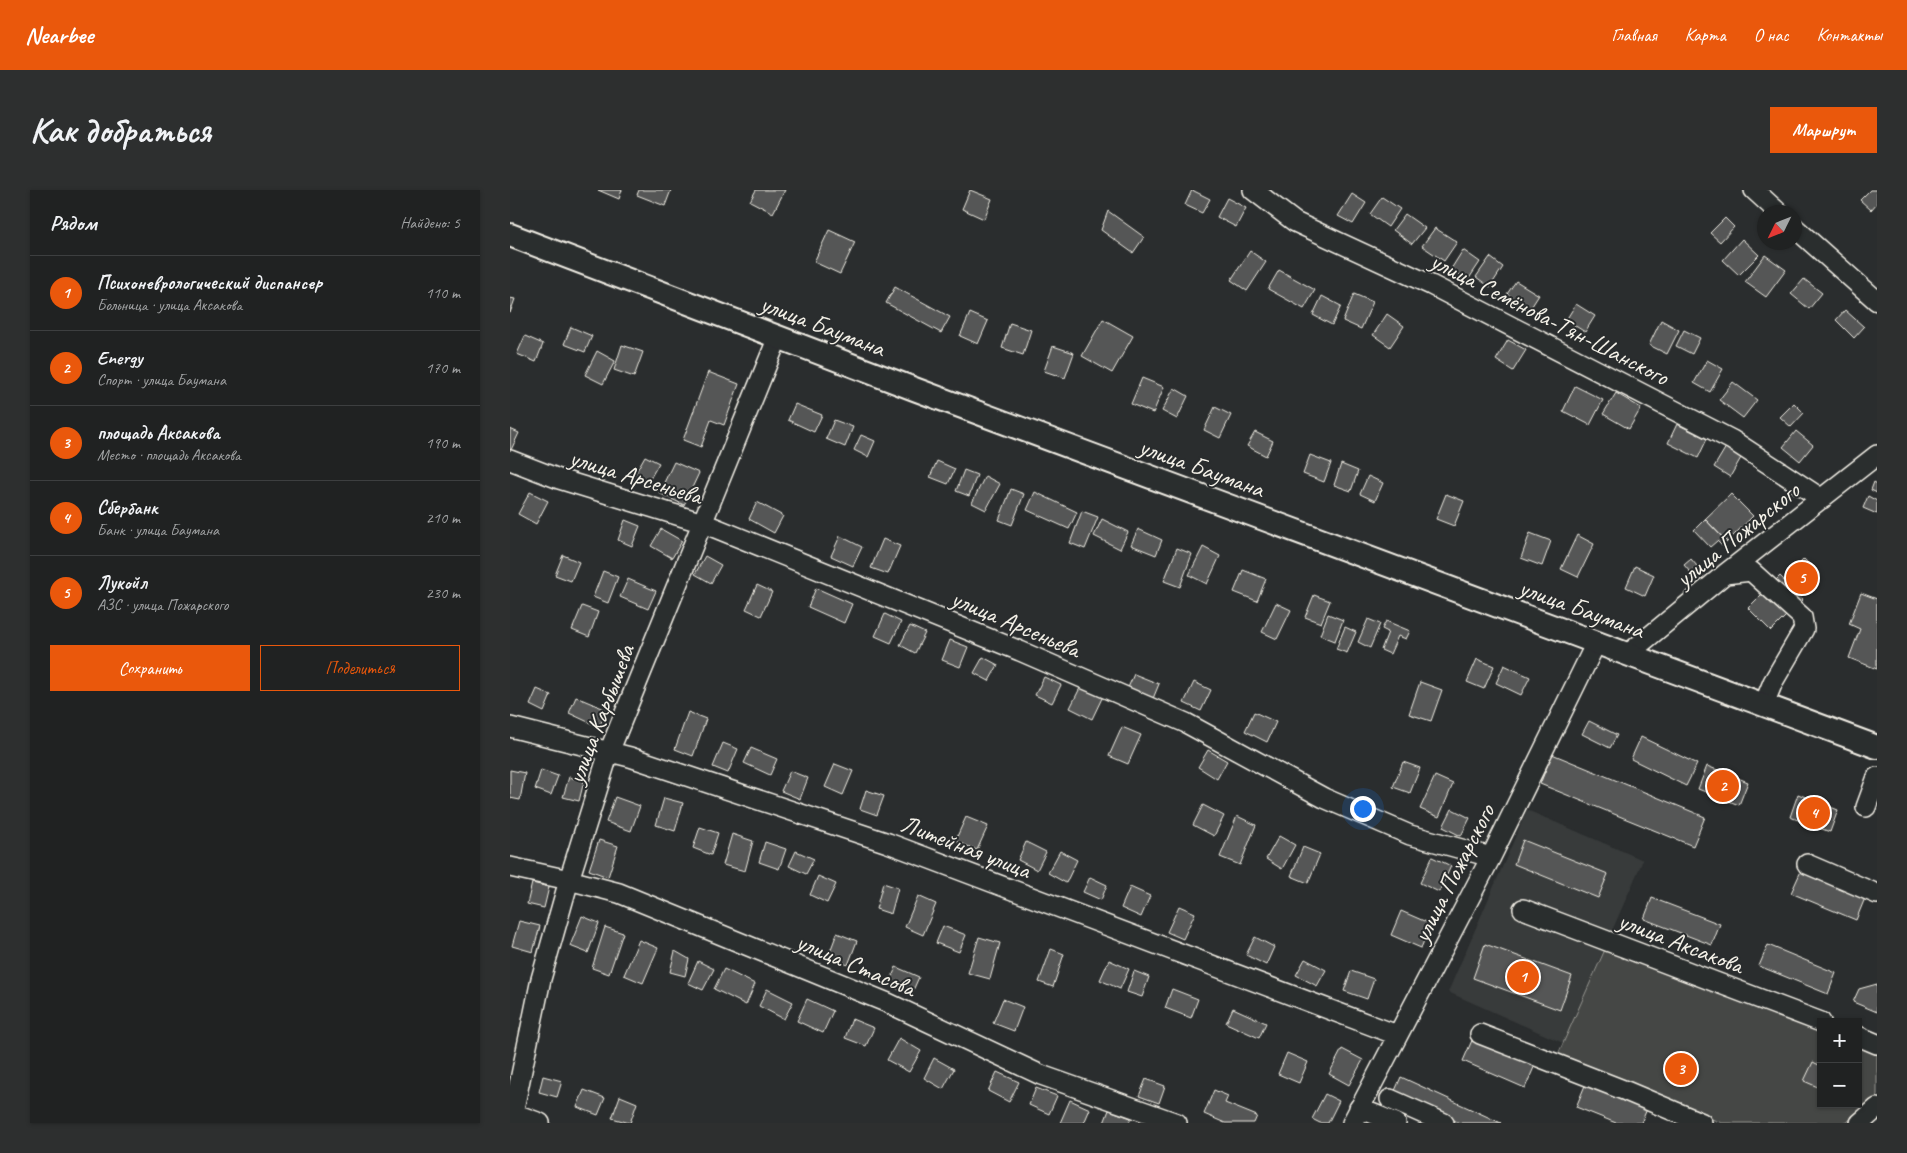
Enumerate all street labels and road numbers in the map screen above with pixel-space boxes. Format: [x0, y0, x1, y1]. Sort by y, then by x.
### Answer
street label: улица Семёнова-Тян-Шанского [1423, 244, 1675, 393]
street label: улица Баумана [754, 287, 891, 365]
street label: улица Баумана [1133, 430, 1271, 506]
street label: улица Арсеньева [564, 441, 708, 513]
street label: улица Пожарского [1667, 474, 1807, 596]
street label: улица Баумана [1513, 571, 1651, 647]
street label: улица Арсеньева [945, 582, 1087, 666]
street label: улица Карбышева [559, 639, 643, 790]
street label: улица Пожарского [1404, 798, 1503, 950]
street label: Литейная улица [896, 808, 1037, 887]
street label: улица Аксакова [1612, 904, 1750, 982]
street label: улица Стасова [789, 925, 922, 1005]

